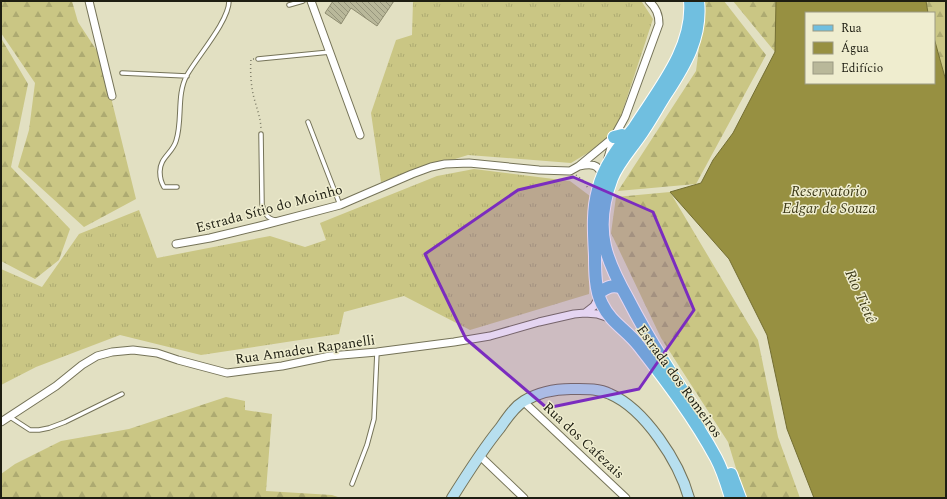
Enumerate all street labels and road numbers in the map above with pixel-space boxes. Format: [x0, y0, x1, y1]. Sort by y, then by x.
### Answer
street label: Estrada Sítio do Moinho [193, 179, 345, 238]
street label: Estrada dos Romeiros [631, 321, 728, 442]
street label: Rua Amadeu Rapanelli [234, 329, 377, 370]
street label: Rua dos Cafezais [538, 397, 629, 484]

